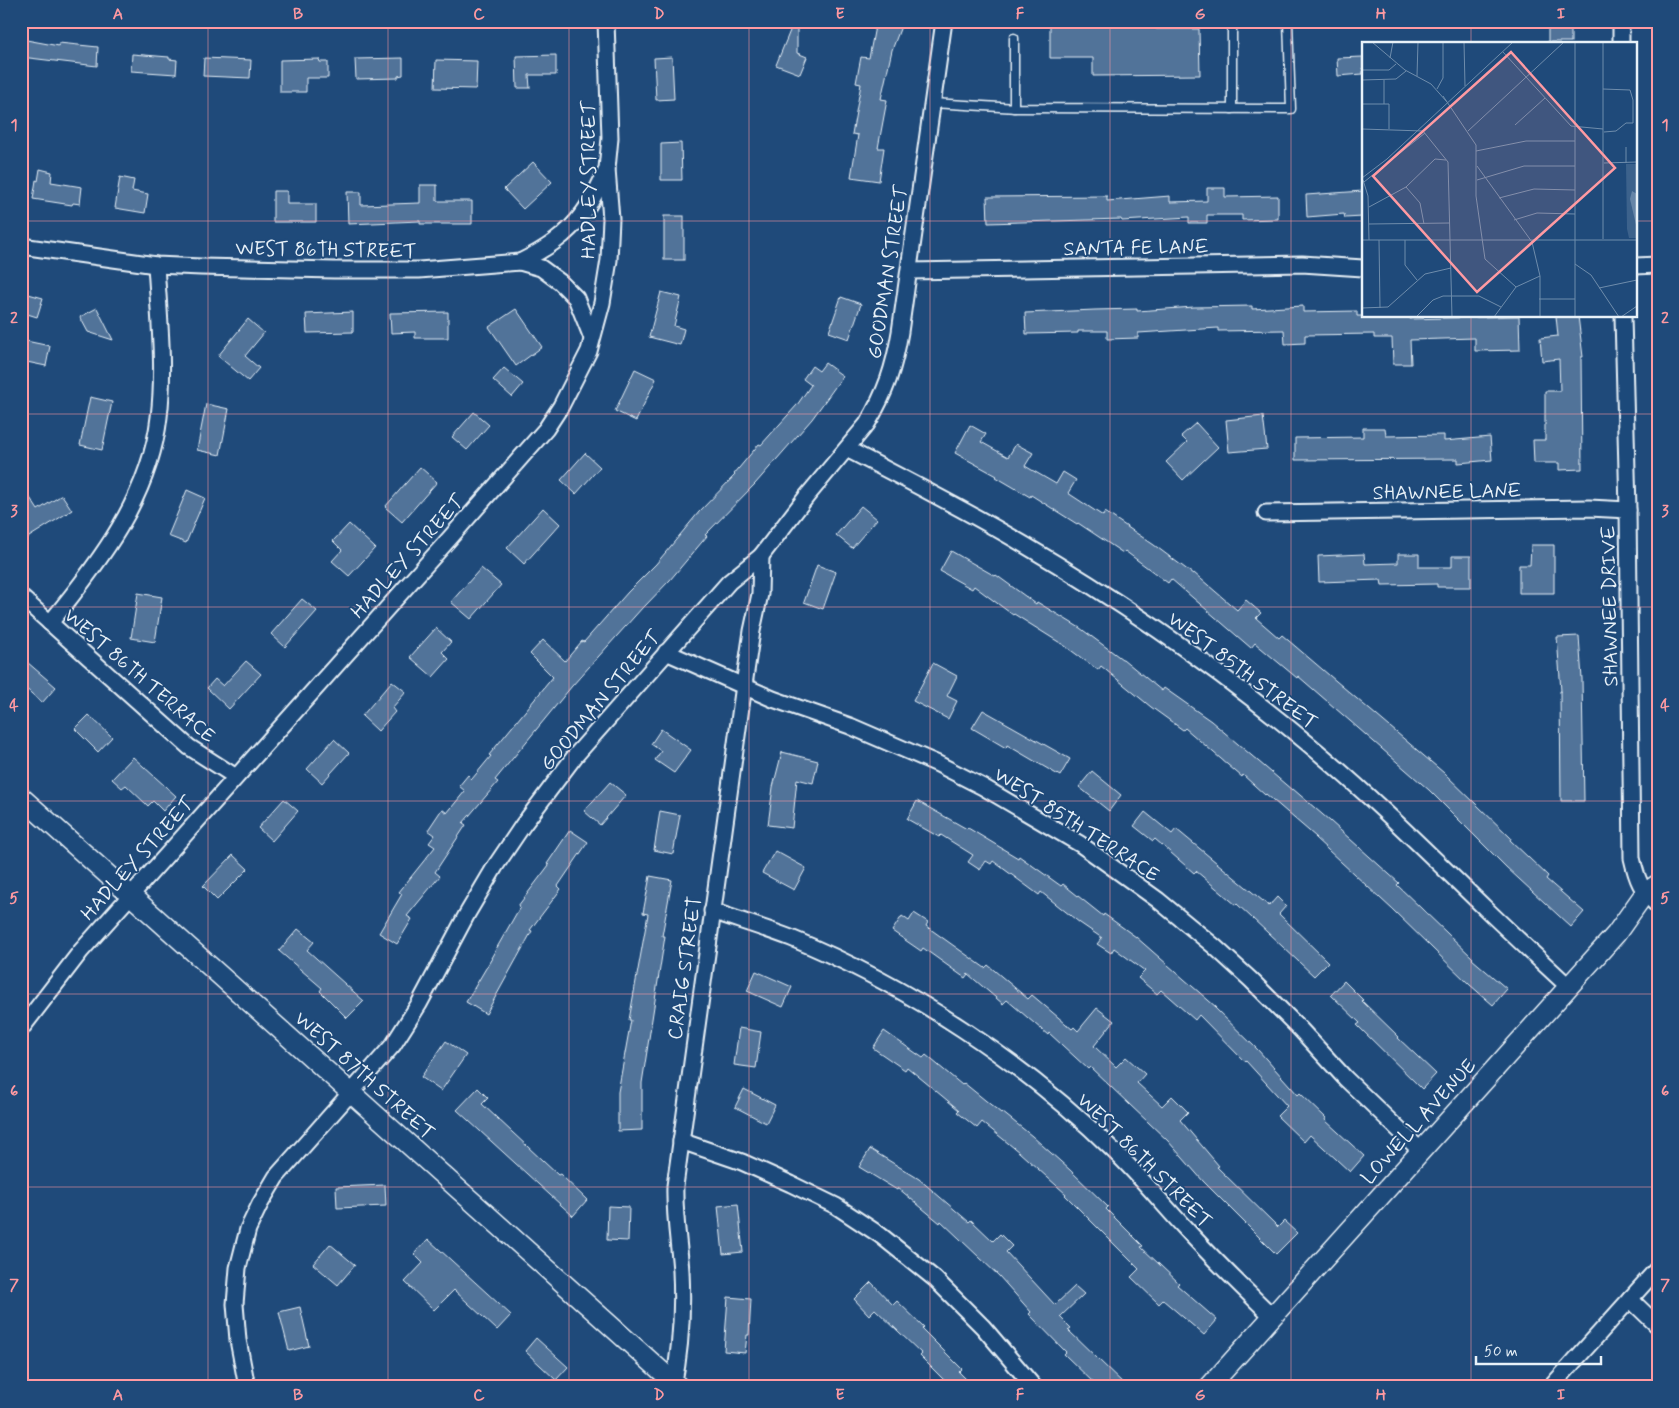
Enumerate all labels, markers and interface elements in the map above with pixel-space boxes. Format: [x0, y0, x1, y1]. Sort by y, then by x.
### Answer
text: A [113, 4, 123, 25]
text: B [293, 4, 303, 25]
text: C [473, 4, 485, 25]
text: D [653, 4, 665, 25]
text: E [835, 4, 845, 25]
text: F [1016, 4, 1025, 25]
text: G [1195, 4, 1206, 25]
text: H [1376, 4, 1387, 25]
text: I [1557, 4, 1566, 25]
inset map [1362, 42, 1636, 318]
street label: HADLEY STREET [576, 100, 603, 259]
text: 1 [10, 115, 18, 136]
text: 1 [1661, 115, 1669, 136]
street label: GOODMAN STREET [861, 182, 916, 361]
street label: SANTA FE LANE [1063, 234, 1209, 263]
street label: WEST 86TH STREET [235, 235, 417, 266]
text: 2 [10, 308, 18, 329]
text: 2 [1661, 308, 1669, 329]
street label: SHAWNEE LANE [1372, 478, 1522, 507]
street label: HADLEY STREET [345, 488, 472, 625]
text: 3 [10, 501, 18, 522]
text: 3 [1661, 501, 1669, 522]
street label: SHAWNEE DRIVE [1596, 525, 1625, 687]
street label: WEST 86TH TERRACE [57, 603, 221, 750]
street label: WEST 85TH STREET [1162, 606, 1322, 736]
street label: GOODMAN STREET [534, 624, 669, 777]
text: 4 [9, 695, 19, 716]
text: 4 [1660, 695, 1670, 716]
street label: WEST 85TH TERRACE [988, 762, 1164, 889]
street label: HADLEY STREET [75, 790, 202, 927]
text: 5 [9, 888, 19, 909]
text: 5 [1660, 888, 1670, 909]
street label: CRAIG STREET [662, 895, 709, 1042]
street label: WEST 87TH STREET [288, 1006, 440, 1146]
street label: LOWELL AVENUE [1355, 1053, 1483, 1191]
text: 6 [10, 1081, 18, 1102]
text: 6 [1661, 1081, 1669, 1102]
street label: WEST 86TH STREET [1070, 1087, 1218, 1235]
text: 7 [9, 1275, 19, 1296]
text: 7 [1660, 1275, 1670, 1296]
scale bar [1476, 1333, 1602, 1365]
text: 50 m [1484, 1342, 1518, 1362]
text: A [113, 1385, 123, 1406]
text: B [293, 1385, 303, 1406]
text: C [473, 1385, 485, 1406]
text: D [653, 1385, 665, 1406]
text: E [835, 1385, 845, 1406]
text: F [1016, 1385, 1025, 1406]
text: G [1195, 1385, 1206, 1406]
text: H [1376, 1385, 1387, 1406]
text: I [1557, 1385, 1566, 1406]

